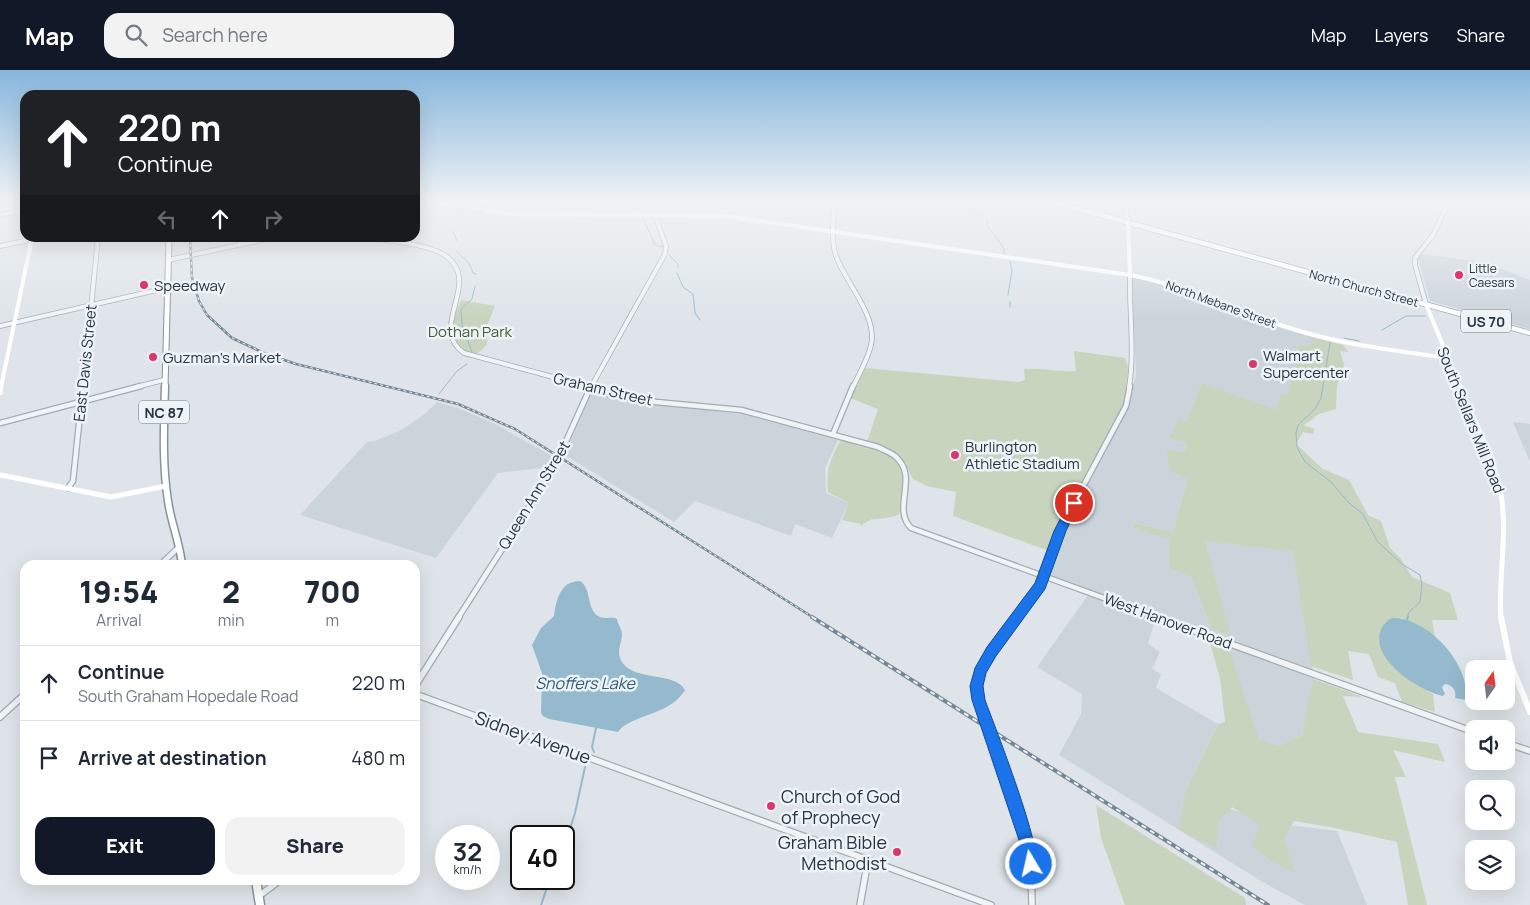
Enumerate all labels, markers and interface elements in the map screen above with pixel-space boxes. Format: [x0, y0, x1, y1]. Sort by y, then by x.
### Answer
search box [104, 13, 454, 58]
text: Map [25, 19, 74, 52]
icon: search [122, 21, 150, 49]
text: Search here [162, 22, 268, 48]
text: Map [1311, 23, 1346, 47]
text: Layers [1374, 23, 1428, 47]
text: Share [1456, 23, 1505, 47]
text: 220 m [118, 104, 221, 152]
icon: ahead [35, 110, 100, 175]
text: Continue [118, 149, 213, 179]
icon: left [153, 205, 181, 233]
icon: ahead [206, 205, 234, 233]
icon: right [259, 205, 287, 233]
place label: Little Caesars [1469, 260, 1515, 291]
street label: North Church Street [1307, 265, 1421, 311]
marker: Little Caesars [1453, 269, 1465, 281]
place label: Speedway [154, 275, 225, 296]
street label: North Mebane Street [1163, 276, 1279, 332]
marker: Speedway [138, 279, 150, 291]
street label: East Davis Street [68, 303, 102, 423]
road number: US 70 [1461, 310, 1511, 332]
park label: Dothan Park [428, 321, 513, 342]
street label: South Sellars Mill Road [1432, 344, 1510, 496]
place label: Walmart Supercenter [1263, 345, 1350, 383]
place label: Guzman's Market [163, 347, 281, 368]
marker: Guzman's Market [147, 351, 159, 363]
marker: Walmart Supercenter [1247, 358, 1259, 370]
street label: Graham Street [551, 367, 655, 411]
road number: NC 87 [139, 401, 189, 424]
place label: Burlington Athletic Stadium [965, 436, 1080, 474]
street label: Queen Ann Street [493, 437, 575, 553]
marker: Burlington Athletic Stadium [949, 449, 961, 461]
pin [1053, 482, 1095, 524]
icon: arrive [1060, 489, 1088, 517]
text: 19:54 [79, 571, 158, 612]
text: 2 [222, 571, 240, 612]
text: 700 [304, 571, 361, 612]
street label: West Hanover Road [1101, 588, 1235, 654]
text: Arrival [96, 609, 142, 631]
text: min [218, 609, 245, 631]
text: m [325, 609, 339, 631]
text: Continue [78, 659, 164, 685]
north arrow [1465, 660, 1515, 710]
map controls [1465, 660, 1515, 890]
icon: ahead [35, 669, 63, 697]
text: 220 m [352, 670, 405, 696]
water label: Snoffers Lake [535, 672, 636, 694]
text: South Graham Hopedale Road [78, 685, 299, 707]
street label: Sidney Avenue [472, 705, 594, 769]
button: sound [1465, 720, 1515, 770]
icon: arrive [35, 744, 63, 772]
text: Arrive at destination [78, 745, 267, 771]
text: 480 m [351, 745, 405, 771]
button: search [1465, 780, 1515, 830]
place label: Church of God of Prophecy [781, 784, 900, 829]
marker: Church of God of Prophecy [765, 800, 777, 812]
button: Exit [35, 817, 215, 875]
button: Share [225, 817, 405, 875]
speed limit sign: 40 [510, 825, 575, 890]
place label: Graham Bible Methodist [778, 830, 887, 875]
text: 32 [453, 834, 482, 869]
position arrow [1004, 837, 1056, 889]
button: layers [1465, 840, 1515, 890]
marker: Graham Bible Methodist [891, 846, 903, 858]
text: km/h [454, 861, 481, 878]

